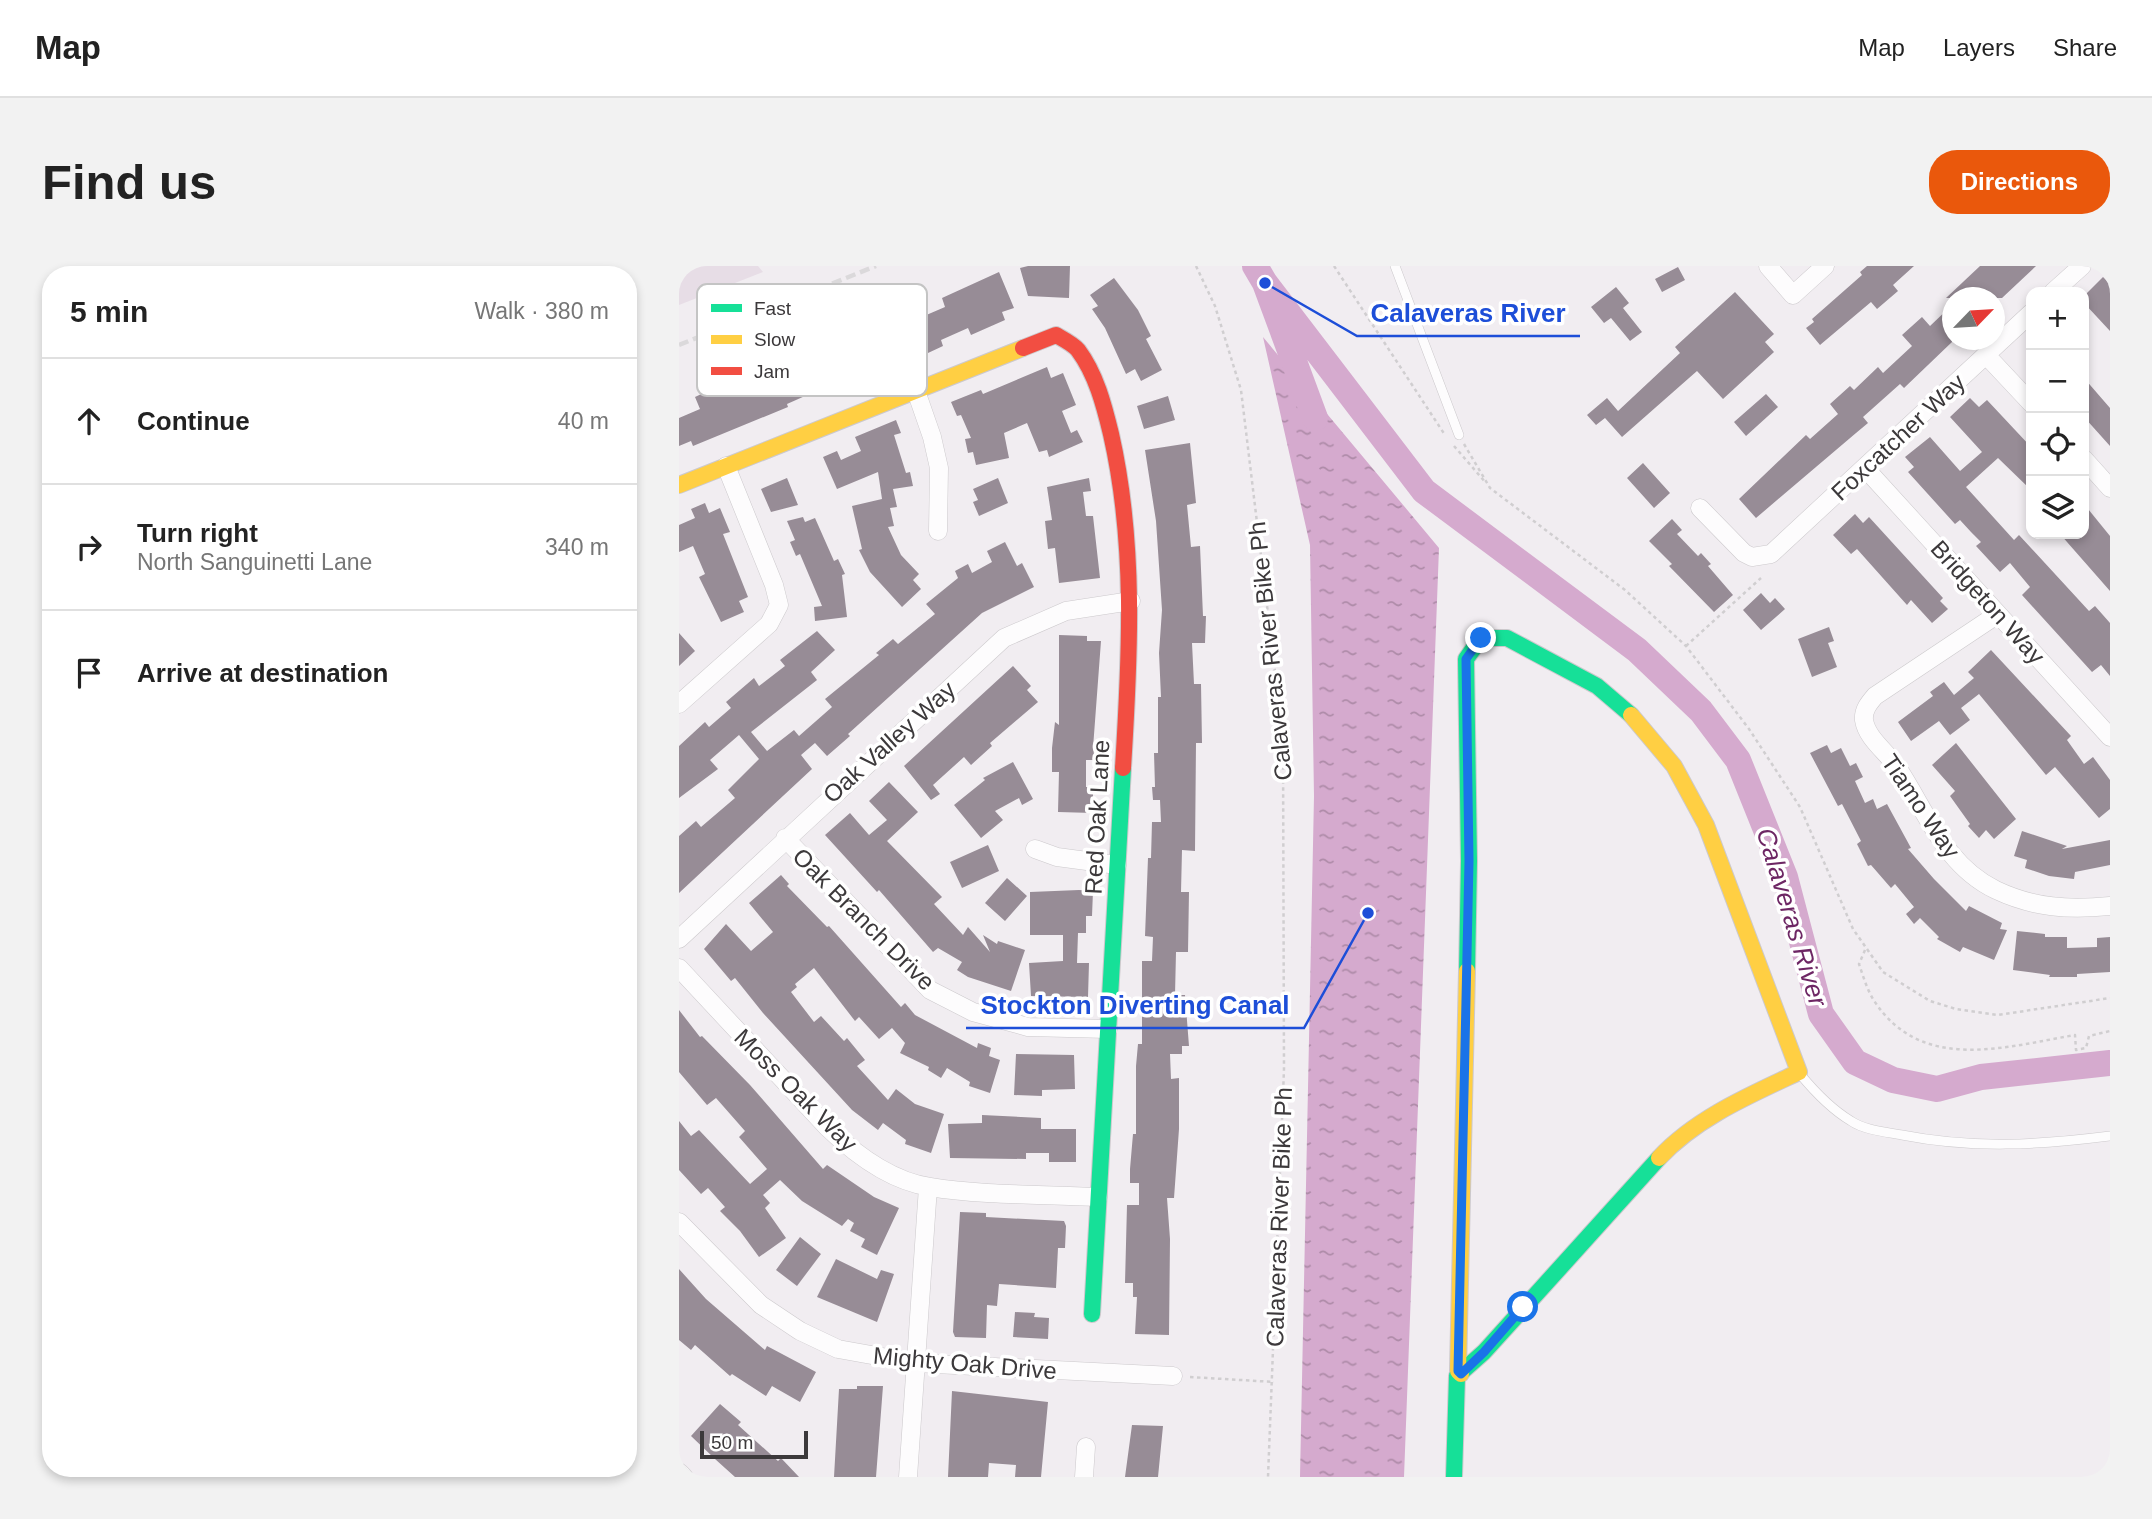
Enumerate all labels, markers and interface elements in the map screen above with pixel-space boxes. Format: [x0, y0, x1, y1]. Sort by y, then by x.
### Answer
text: Map [35, 29, 101, 66]
text: Map [1858, 34, 1905, 61]
text: Layers [1943, 34, 2015, 61]
text: Share [2053, 34, 2117, 61]
button: Directions [1929, 150, 2110, 214]
text: Find us [42, 155, 216, 209]
legend [697, 284, 927, 396]
north arrow [1942, 287, 2005, 350]
map controls [2026, 287, 2089, 539]
button: + [2026, 287, 2089, 350]
callout: Calaveras River [1357, 289, 1580, 336]
text: 5 min [70, 295, 148, 328]
text: Walk · 380 m [474, 298, 609, 324]
text: Fast [754, 298, 792, 319]
text: Calaveras River [1370, 298, 1566, 328]
text: Slow [754, 329, 795, 350]
button: − [2026, 350, 2089, 413]
text: Jam [754, 361, 790, 382]
street label: Foxcatcher Way [1826, 368, 1970, 506]
icon: ahead [70, 402, 108, 440]
text: Continue [137, 406, 250, 436]
text: 40 m [558, 408, 609, 434]
button: locate [2026, 413, 2089, 476]
button: layers [2026, 476, 2089, 539]
text: Turn right [137, 518, 258, 548]
street label: Calaveras River Bike Ph [1243, 520, 1297, 782]
icon: right [70, 528, 108, 566]
text: 340 m [545, 534, 609, 560]
street label: Bridgeton Way [1926, 535, 2050, 669]
text: North Sanguinetti Lane [137, 549, 372, 575]
route end [1465, 622, 1496, 653]
icon: arrive [70, 654, 108, 692]
text: Arrive at destination [137, 658, 388, 688]
street label: Oak Valley Way [818, 676, 960, 808]
street label: Red Oak Lane [1079, 739, 1115, 895]
street label: Tiamo Way [1876, 749, 1966, 863]
water label: Calaveras River [1751, 824, 1834, 1011]
street label: Oak Branch Drive [787, 842, 941, 996]
callout: Stockton Diverting Canal [966, 981, 1304, 1028]
text: Stockton Diverting Canal [980, 990, 1290, 1020]
street label: Moss Oak Way [729, 1023, 863, 1157]
street label: Calaveras River Bike Ph [1261, 1087, 1297, 1347]
route start [1507, 1291, 1538, 1322]
street label: Mighty Oak Drive [872, 1342, 1058, 1384]
scale bar [700, 1428, 809, 1460]
text: 50 m [711, 1432, 753, 1453]

